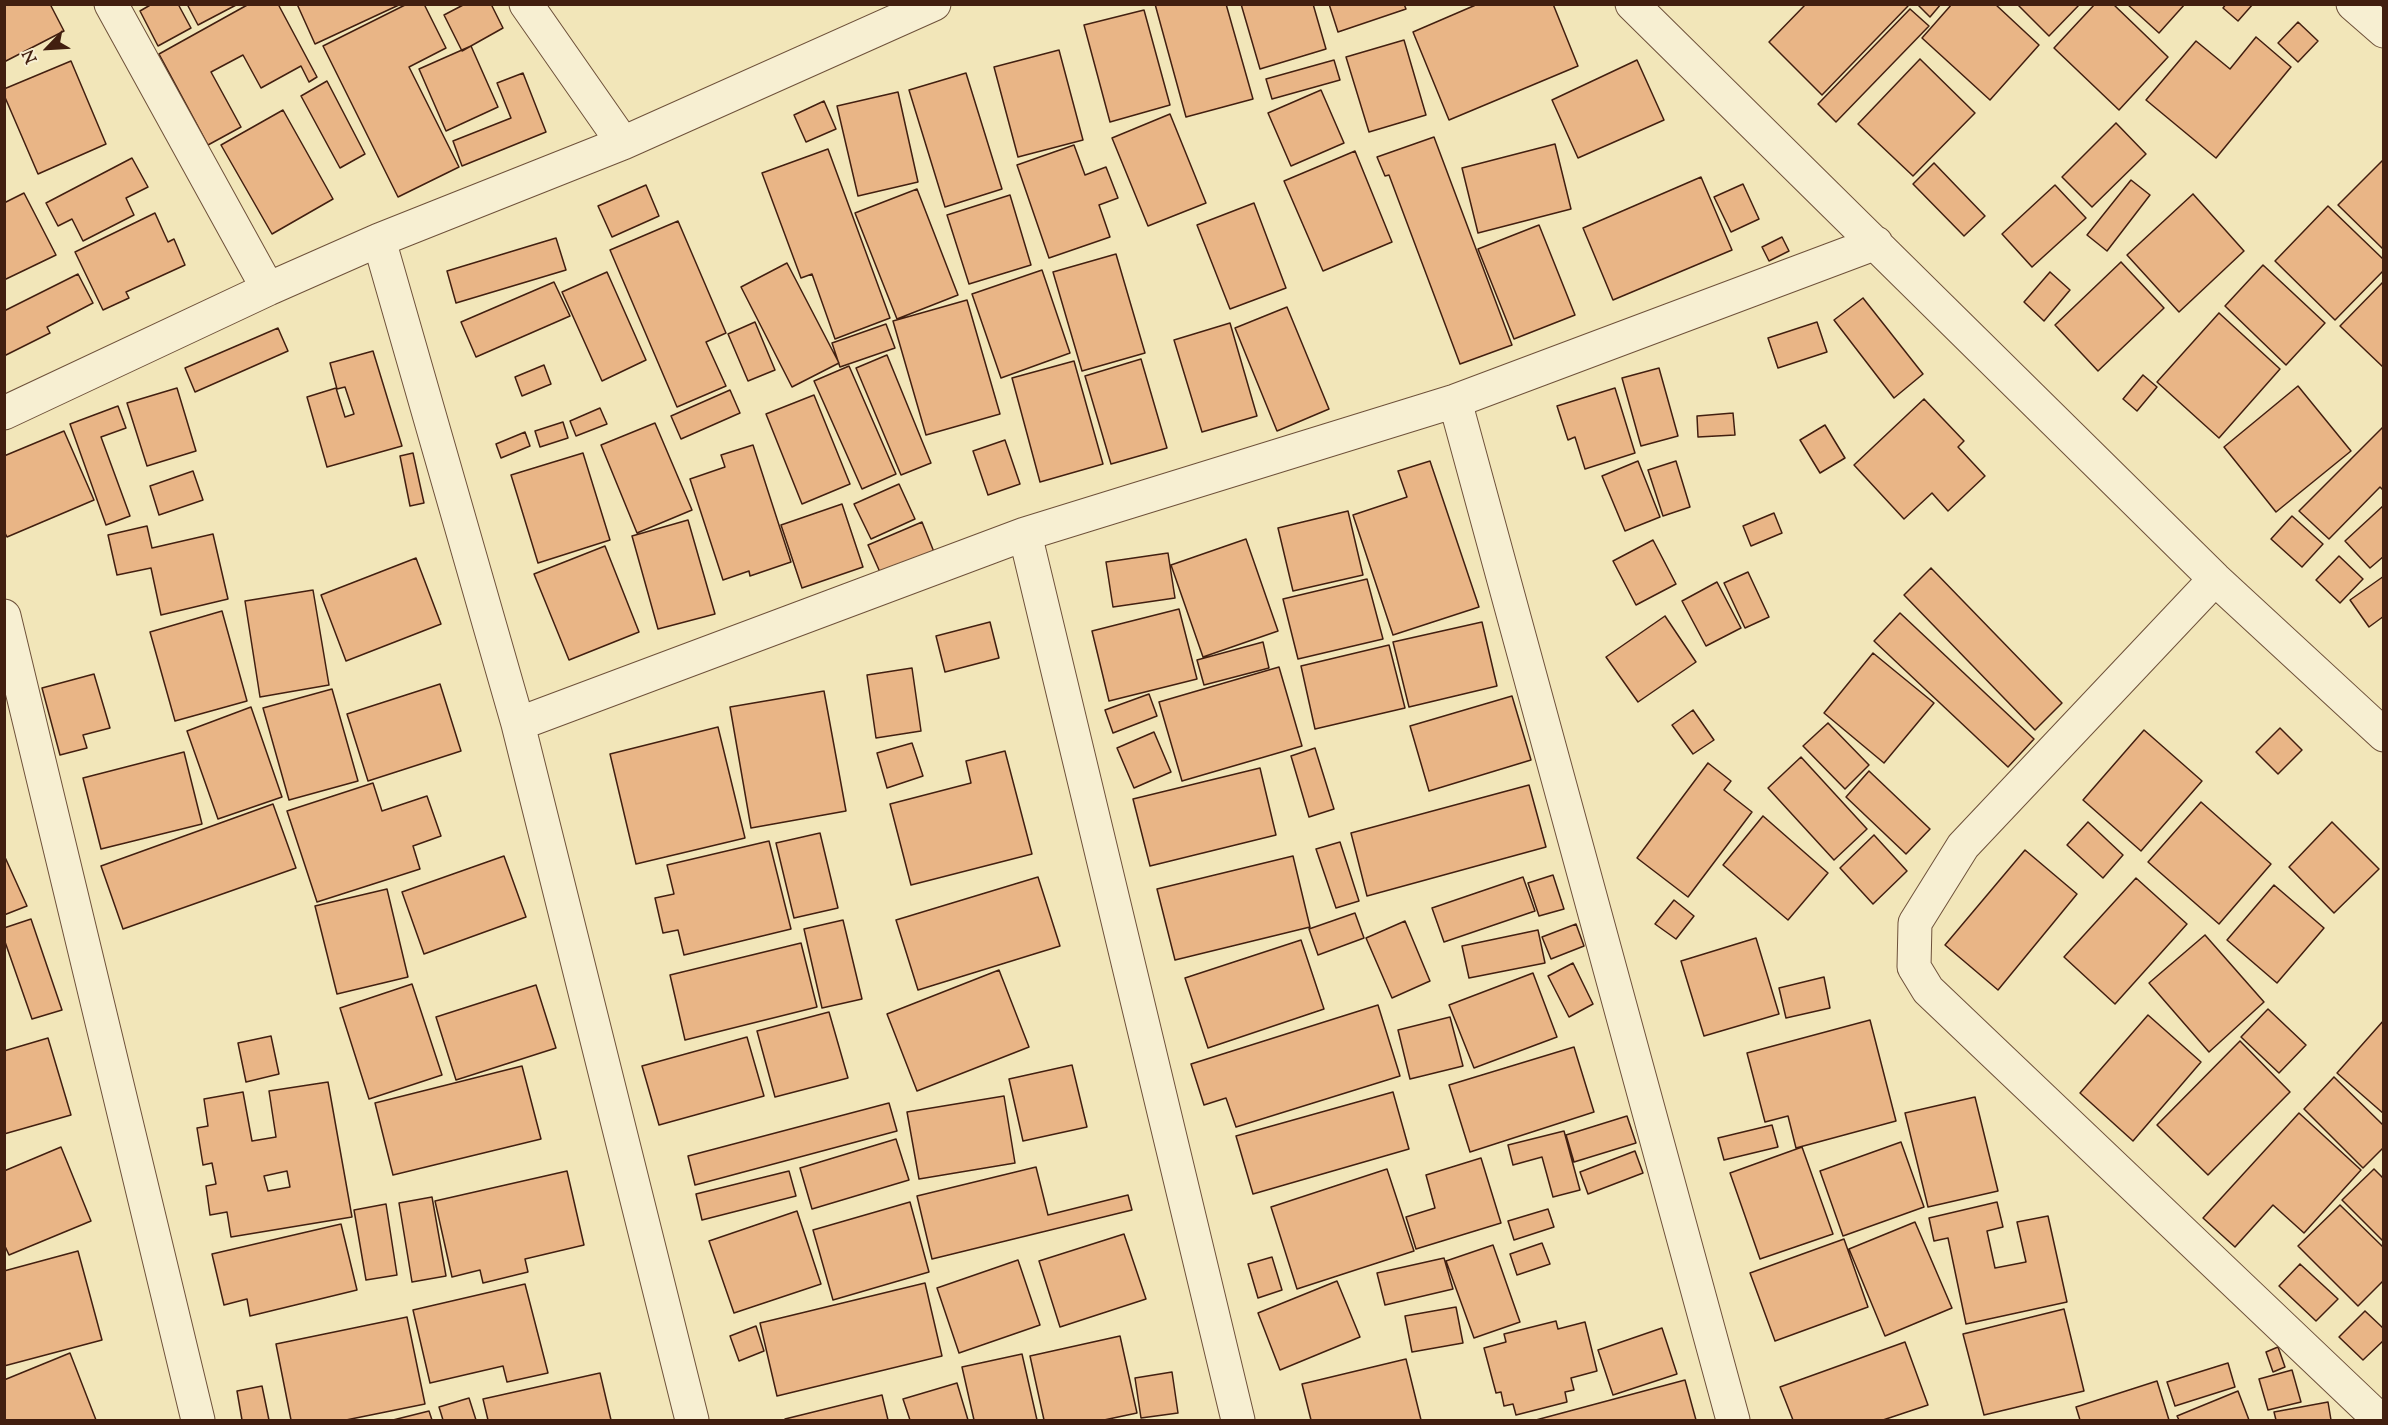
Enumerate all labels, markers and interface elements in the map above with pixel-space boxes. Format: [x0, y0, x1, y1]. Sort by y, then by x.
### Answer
north arrow [18, 18, 78, 78]
text: N [18, 45, 44, 66]

